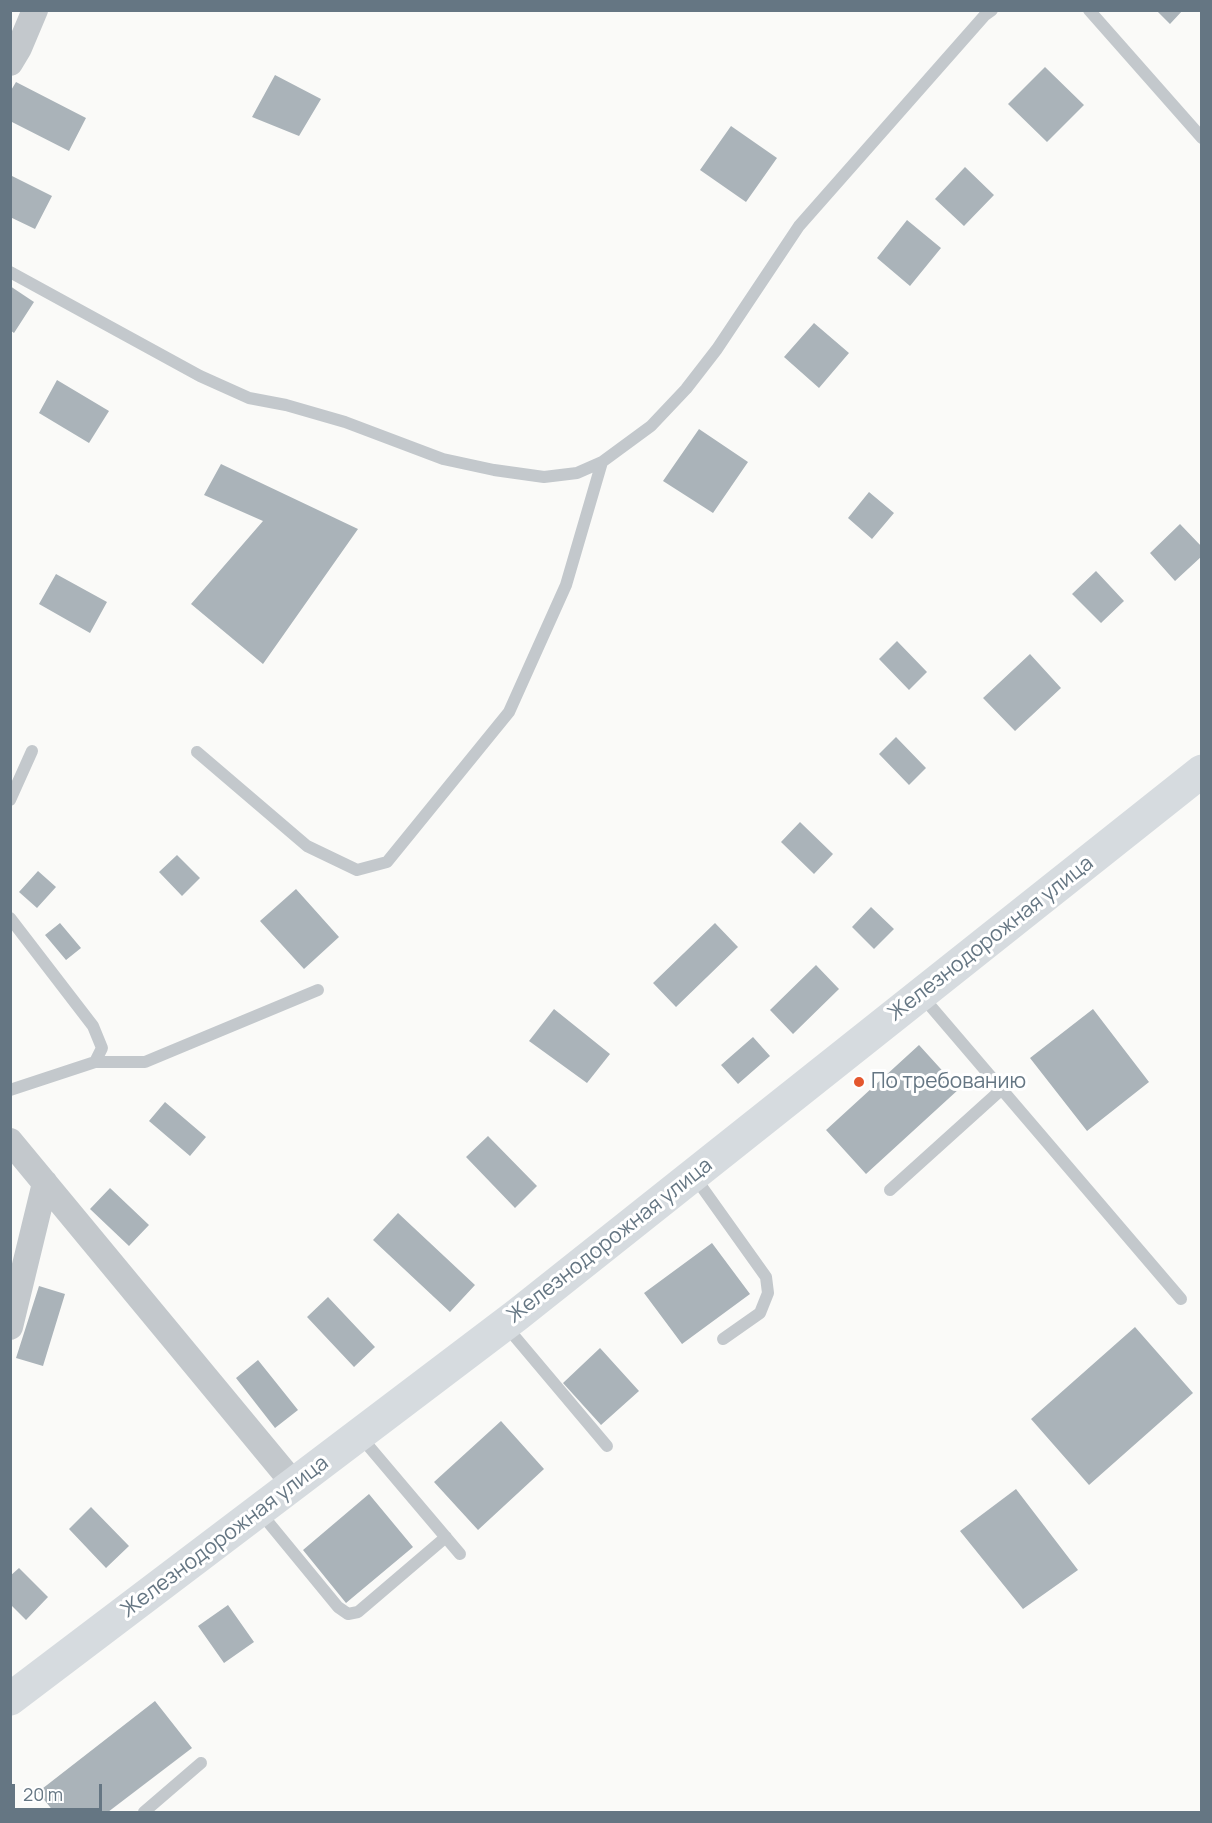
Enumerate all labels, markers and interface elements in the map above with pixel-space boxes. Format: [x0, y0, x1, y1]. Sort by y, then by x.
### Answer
street label: Железнодорожная улица [883, 851, 1099, 1027]
place label: По требованию [871, 1069, 1026, 1095]
marker: По требованию [852, 1075, 866, 1089]
street label: Железнодорожная улица [502, 1153, 718, 1329]
street label: Железнодорожная улица [116, 1451, 334, 1623]
scale bar [15, 1772, 105, 1810]
text: 20 m [23, 1782, 63, 1806]

